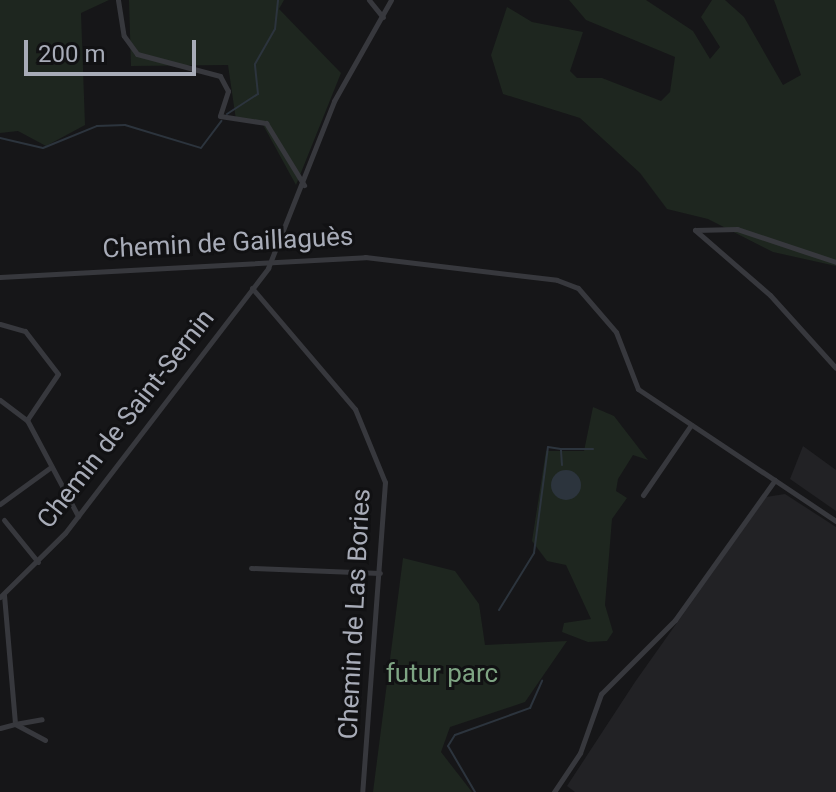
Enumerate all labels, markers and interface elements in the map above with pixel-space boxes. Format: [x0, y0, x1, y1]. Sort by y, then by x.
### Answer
scale bar [28, 24, 200, 74]
text: 200 m [38, 40, 105, 68]
street label: Chemin de Gaillaguès [102, 221, 354, 265]
street label: Chemin de Saint-Sernin [31, 303, 221, 535]
street label: Chemin de Las Bories [333, 488, 377, 740]
park label: futur parc [386, 658, 498, 690]

